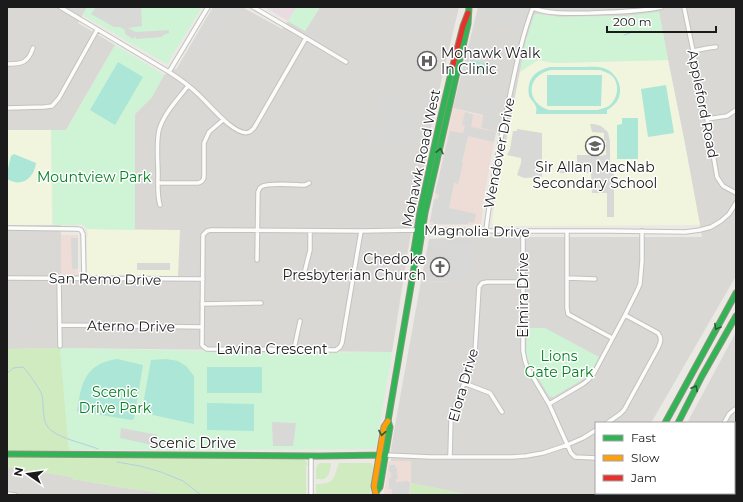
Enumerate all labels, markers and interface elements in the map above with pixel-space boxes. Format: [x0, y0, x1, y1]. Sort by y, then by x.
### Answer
scale bar [607, 8, 716, 34]
text: 200 m [613, 14, 652, 29]
place label: Mohawk Walk In Clinic [441, 44, 541, 78]
street label: Appleford Road [684, 48, 722, 160]
hospital icon: Mohawk Walk In Clinic [416, 50, 438, 72]
street label: Mohawk Road West [398, 87, 444, 228]
street label: Wendover Drive [479, 96, 519, 210]
school or university icon: Sir Allan MacNab Secondary School [584, 135, 606, 157]
one-way arrow [435, 148, 443, 154]
place label: Sir Allan MacNab Secondary School [533, 158, 657, 192]
park label: Mountview Park [37, 168, 152, 186]
street label: Magnolia Drive [424, 221, 530, 241]
place label: Chedoke Presbyterian Church [283, 250, 426, 284]
street label: Elmira Drive [514, 252, 532, 338]
church icon: Chedoke Presbyterian Church [429, 256, 451, 278]
street label: San Remo Drive [49, 269, 161, 289]
street label: Aterno Drive [87, 316, 175, 336]
one-way arrow [715, 323, 722, 331]
street label: Lavina Crescent [216, 340, 328, 358]
street label: Elora Drive [444, 346, 482, 424]
park label: Lions Gate Park [525, 347, 594, 381]
park label: Scenic Drive Park [79, 383, 152, 417]
one-way arrow [691, 385, 698, 392]
legend [595, 422, 735, 494]
one-way arrow [379, 430, 387, 436]
text: Fast [631, 430, 656, 445]
street label: Scenic Drive [150, 434, 236, 452]
text: Slow [631, 450, 660, 465]
north arrow [8, 454, 48, 494]
text: N [10, 466, 26, 478]
text: Jam [630, 470, 657, 485]

